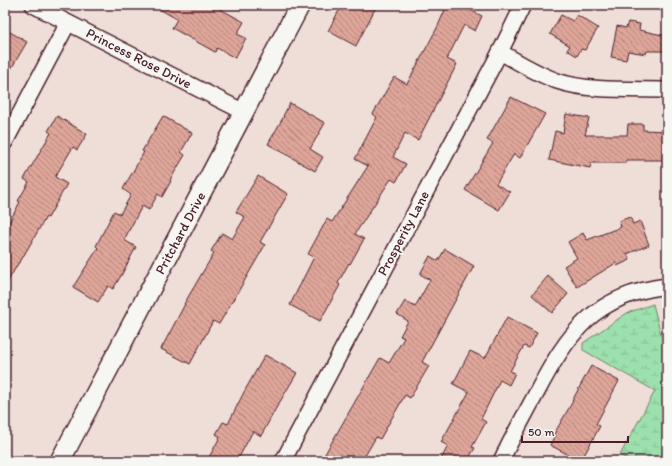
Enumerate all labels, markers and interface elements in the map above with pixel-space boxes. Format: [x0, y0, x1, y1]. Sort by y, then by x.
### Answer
street label: Princess Rose Drive [83, 24, 195, 93]
street label: Prosperity Lane [374, 187, 433, 279]
street label: Pritchard Drive [152, 189, 209, 277]
scale bar [522, 418, 628, 444]
text: 50 m [528, 425, 554, 439]

